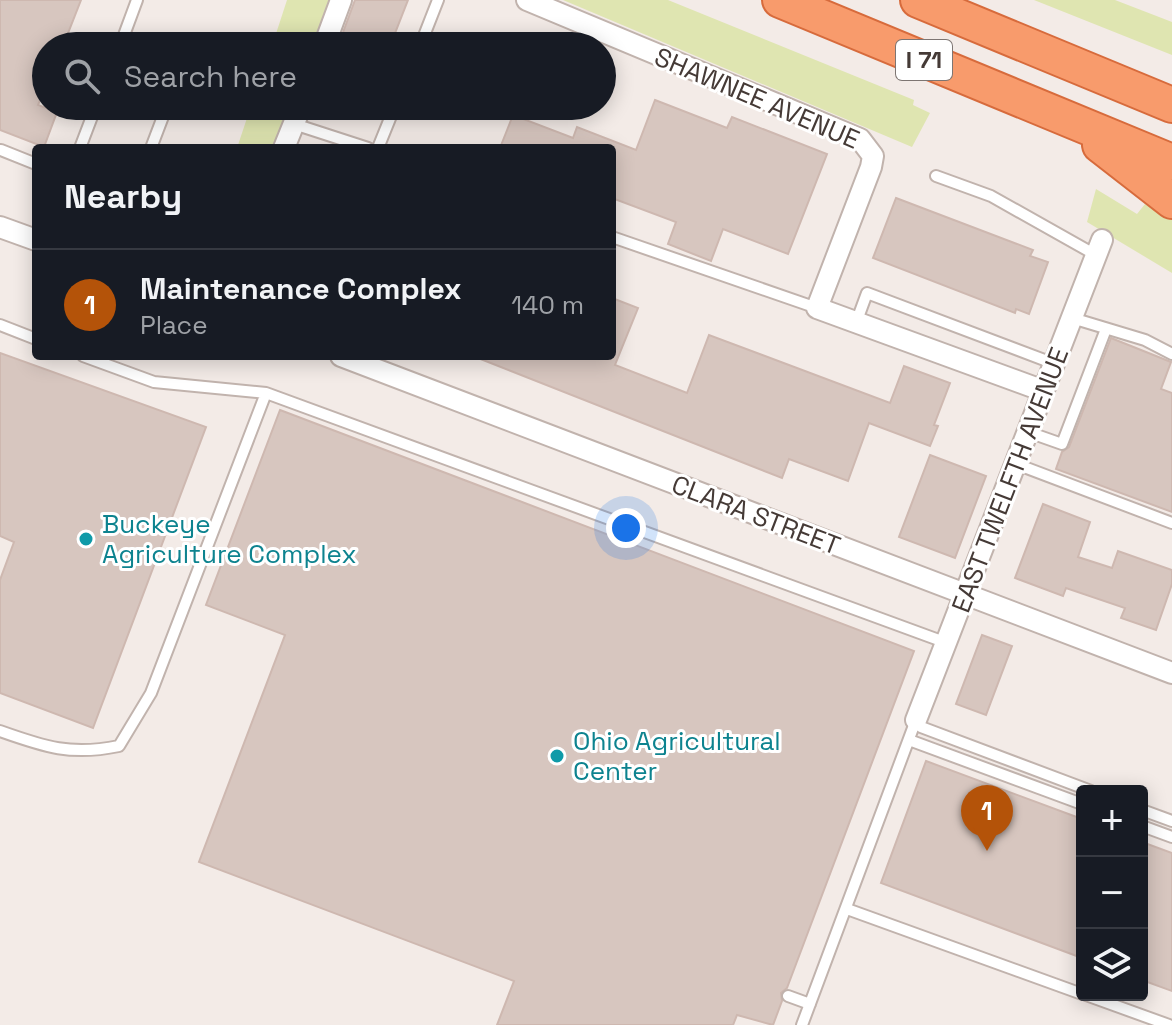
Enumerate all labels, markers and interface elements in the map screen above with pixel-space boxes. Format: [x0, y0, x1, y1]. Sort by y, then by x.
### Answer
search box [32, 32, 616, 120]
street label: SHAWNEE AVENUE [649, 40, 865, 156]
road number: I 71 [896, 40, 952, 80]
icon: search [60, 54, 104, 98]
text: Search here [124, 57, 297, 96]
text: Nearby [64, 175, 182, 218]
text: Maintenance Complex [140, 269, 462, 308]
text: 1 [84, 288, 96, 322]
text: 140 m [511, 288, 584, 322]
text: Place [140, 308, 208, 342]
street label: EAST TWELFTH AVENUE [944, 343, 1076, 617]
street label: CLARA STREET [667, 467, 845, 563]
place label: Buckeye Agriculture Complex [102, 507, 357, 571]
your location [606, 508, 646, 548]
marker: Buckeye Agriculture Complex [77, 530, 95, 548]
place label: Ohio Agricultural Center [573, 724, 781, 788]
marker: Ohio Agricultural Center [548, 747, 566, 765]
pin: 1 [961, 785, 1013, 851]
map controls [1076, 785, 1148, 1001]
button: + [1076, 785, 1148, 857]
button: − [1076, 857, 1148, 929]
button: layers [1076, 929, 1148, 1001]

